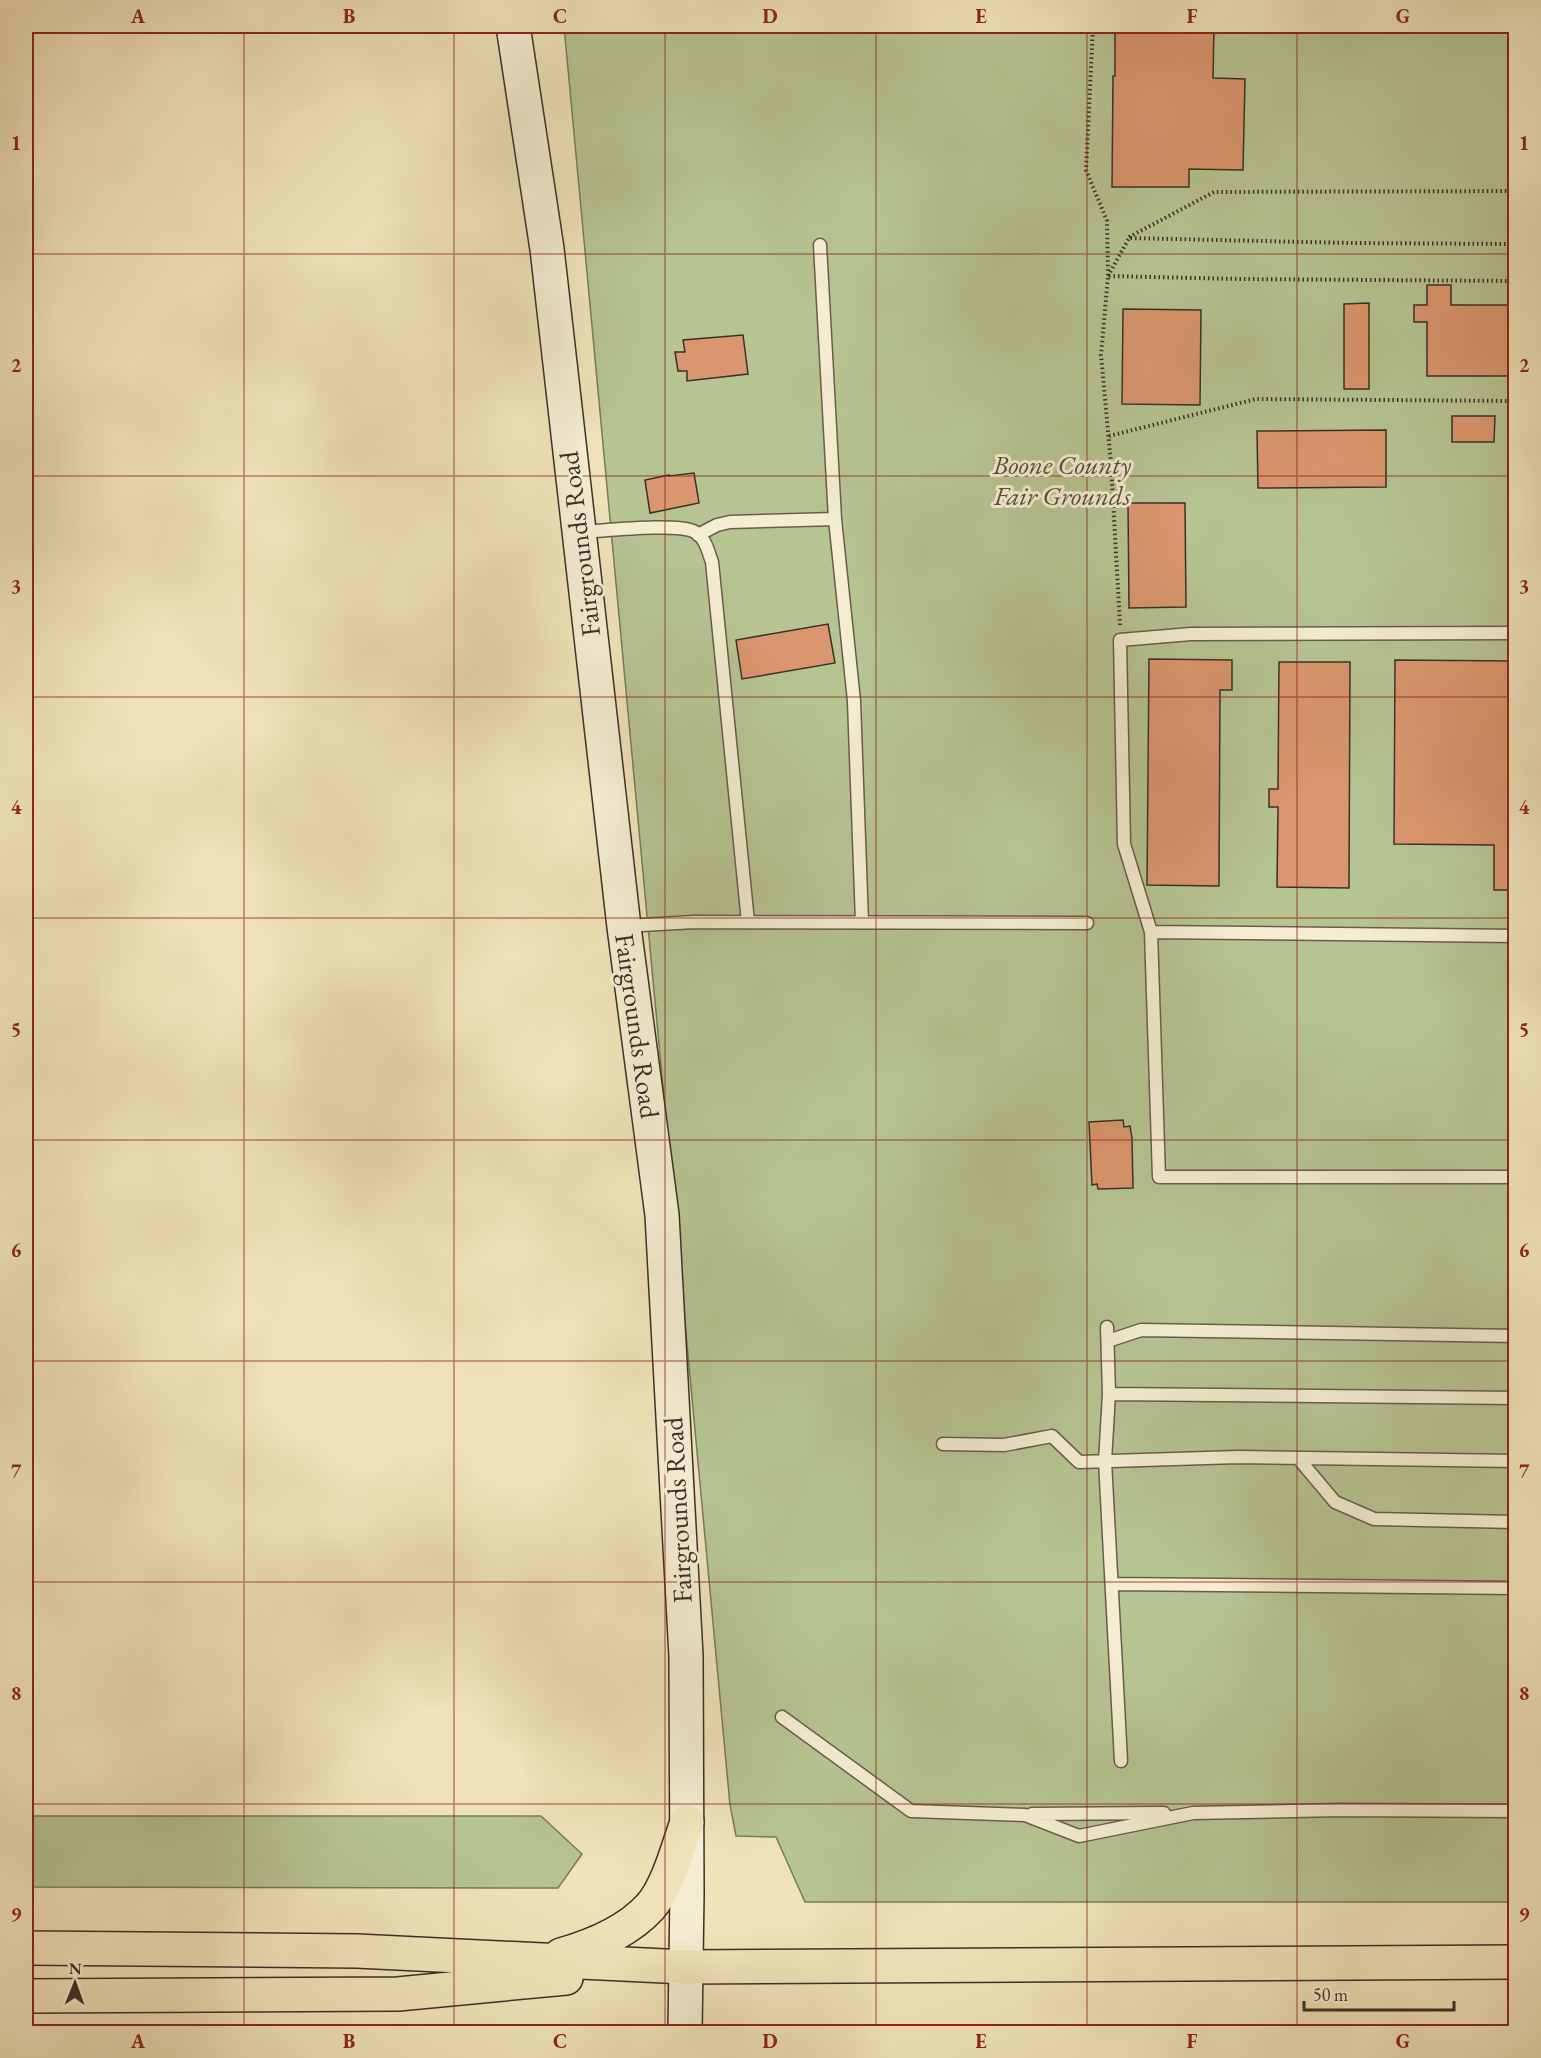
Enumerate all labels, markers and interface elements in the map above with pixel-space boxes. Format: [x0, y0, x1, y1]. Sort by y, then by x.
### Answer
text: A [130, 3, 146, 29]
text: B [343, 3, 355, 29]
text: C [553, 3, 567, 29]
text: D [762, 3, 778, 29]
text: E [975, 3, 987, 29]
text: F [1187, 3, 1198, 29]
text: G [1396, 3, 1410, 29]
text: 1 [11, 130, 21, 156]
text: 1 [1519, 130, 1529, 156]
text: 2 [11, 352, 22, 378]
text: 2 [1519, 352, 1530, 378]
park label: Boone County Fair Grounds [992, 447, 1131, 513]
street label: Fairgrounds Road [551, 449, 608, 639]
text: 3 [11, 573, 21, 599]
text: 3 [1519, 573, 1529, 599]
text: 4 [11, 794, 22, 820]
text: 4 [1519, 794, 1530, 820]
street label: Fairgrounds Road [607, 931, 668, 1121]
text: 5 [11, 1016, 21, 1042]
text: 5 [1519, 1016, 1529, 1042]
text: 6 [11, 1237, 22, 1263]
text: 6 [1519, 1237, 1530, 1263]
street label: Fairgrounds Road [655, 1416, 700, 1604]
text: 7 [11, 1458, 22, 1484]
text: 7 [1519, 1458, 1530, 1484]
text: 8 [11, 1680, 21, 1706]
text: 8 [1519, 1680, 1529, 1706]
text: 9 [11, 1901, 22, 1927]
text: 9 [1519, 1901, 1530, 1927]
north arrow [45, 1953, 105, 2013]
text: N [69, 1958, 82, 1979]
scale bar [1304, 1974, 1454, 2012]
text: 50 m [1313, 1983, 1348, 2006]
text: A [130, 2028, 146, 2054]
text: B [343, 2028, 355, 2054]
text: C [553, 2028, 567, 2054]
text: D [762, 2028, 778, 2054]
text: E [975, 2028, 987, 2054]
text: F [1187, 2028, 1198, 2054]
text: G [1396, 2028, 1410, 2054]

